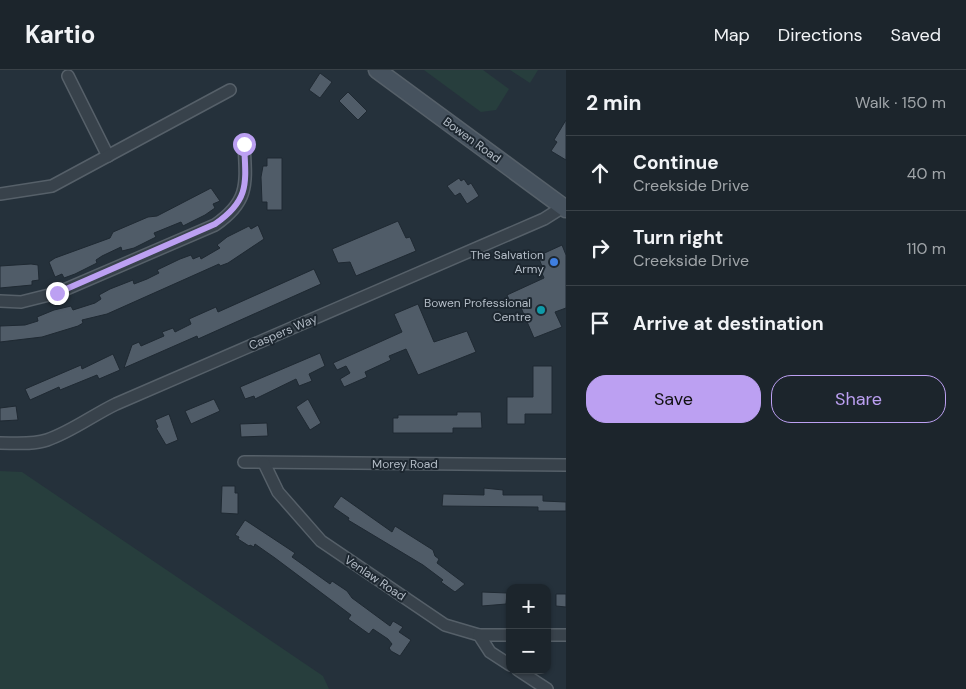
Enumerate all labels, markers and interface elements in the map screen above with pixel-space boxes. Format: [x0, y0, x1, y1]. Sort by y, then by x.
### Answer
text: Kartio [25, 19, 95, 50]
text: Map [714, 23, 750, 47]
text: Directions [778, 23, 863, 47]
text: Saved [891, 23, 941, 47]
text: 2 min [586, 89, 642, 117]
text: Walk · 150 m [855, 92, 946, 113]
street label: Bowen Road [440, 114, 504, 166]
route start [233, 133, 256, 156]
text: Continue [633, 150, 719, 175]
icon: ahead [586, 159, 614, 187]
text: 40 m [907, 163, 946, 184]
text: Creekside Drive [633, 175, 749, 196]
text: Turn right [633, 225, 723, 250]
icon: right [586, 234, 614, 262]
text: 110 m [907, 238, 946, 259]
place label: The Salvation Army [470, 247, 544, 277]
text: Creekside Drive [633, 250, 749, 271]
marker: The Salvation Army [548, 256, 560, 268]
route end [46, 282, 69, 305]
place label: Bowen Professional Centre [424, 295, 531, 325]
marker: Bowen Professional Centre [535, 304, 547, 316]
icon: arrive [586, 309, 614, 337]
street label: Caspers Way [246, 310, 320, 354]
text: Arrive at destination [633, 311, 824, 336]
button: Save [586, 375, 761, 423]
button: Share [771, 375, 946, 423]
street label: Morey Road [372, 456, 438, 472]
street label: Venlaw Road [341, 552, 409, 604]
map controls [506, 584, 551, 674]
button: + [506, 584, 551, 629]
button: − [506, 629, 551, 674]

